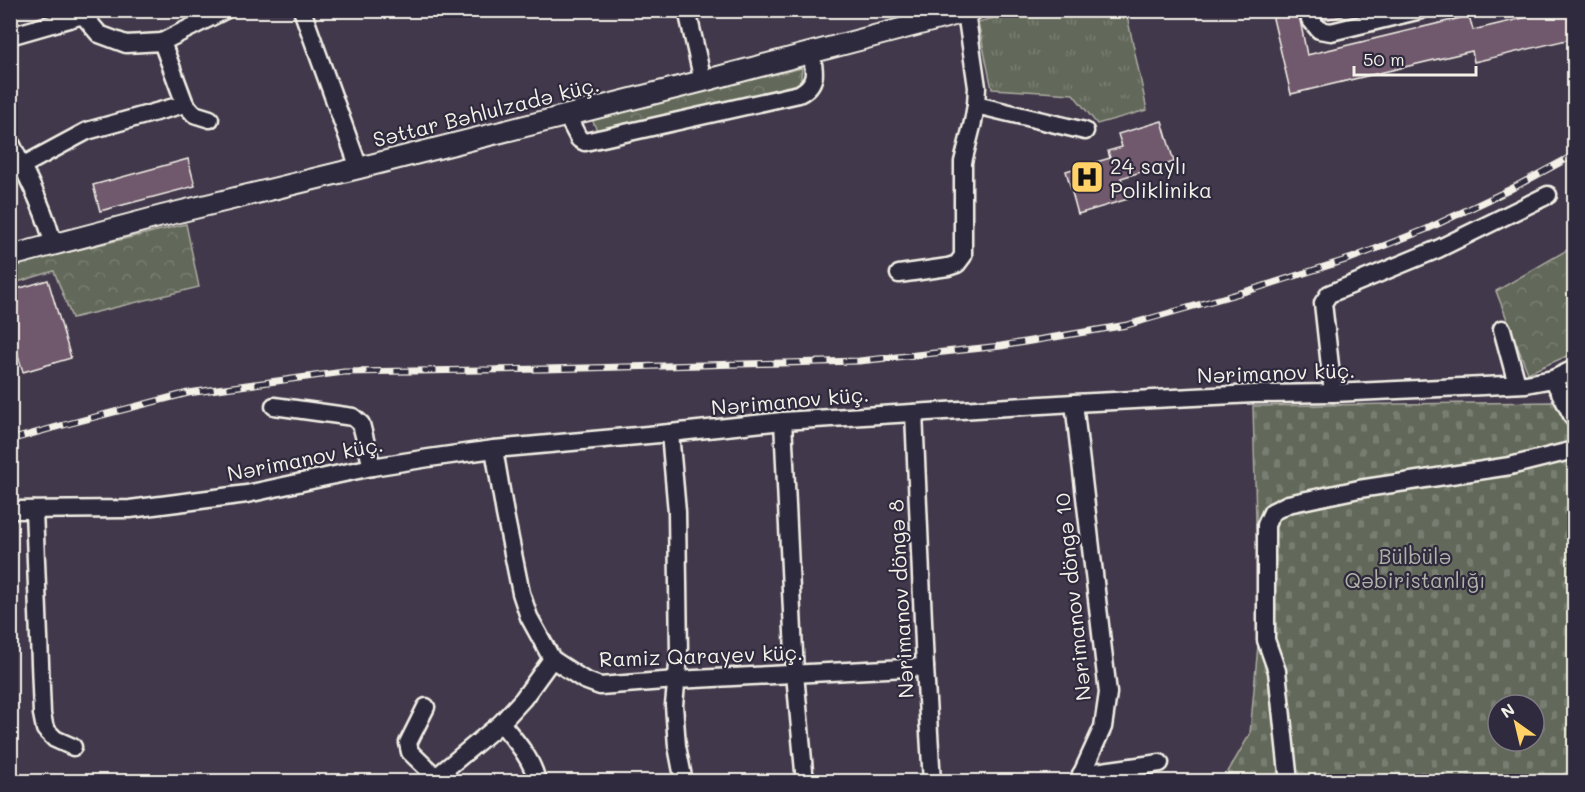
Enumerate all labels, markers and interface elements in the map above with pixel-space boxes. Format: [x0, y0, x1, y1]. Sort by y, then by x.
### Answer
scale bar [1354, 39, 1476, 77]
text: 50 m [1363, 47, 1405, 71]
street label: Səttar Bəhlulzadə küç. [370, 70, 602, 152]
place label: 24 saylı Poliklinika [1110, 152, 1212, 203]
hospital icon: 24 saylı Poliklinika [1069, 159, 1105, 195]
street label: Nərimanov küç. [1196, 356, 1356, 388]
street label: Nərimanov küç. [710, 380, 870, 420]
street label: Nərimanov küç. [225, 430, 385, 486]
street label: Nərimanov döngə 10 [1048, 492, 1096, 702]
street label: Nərimanov döngə 8 [881, 499, 919, 699]
park label: Bülbülə Qəbiristanlığı [1345, 542, 1485, 593]
street label: Ramiz Qarayev küç. [598, 638, 804, 672]
north arrow [1486, 693, 1546, 753]
text: N [1496, 698, 1518, 722]

